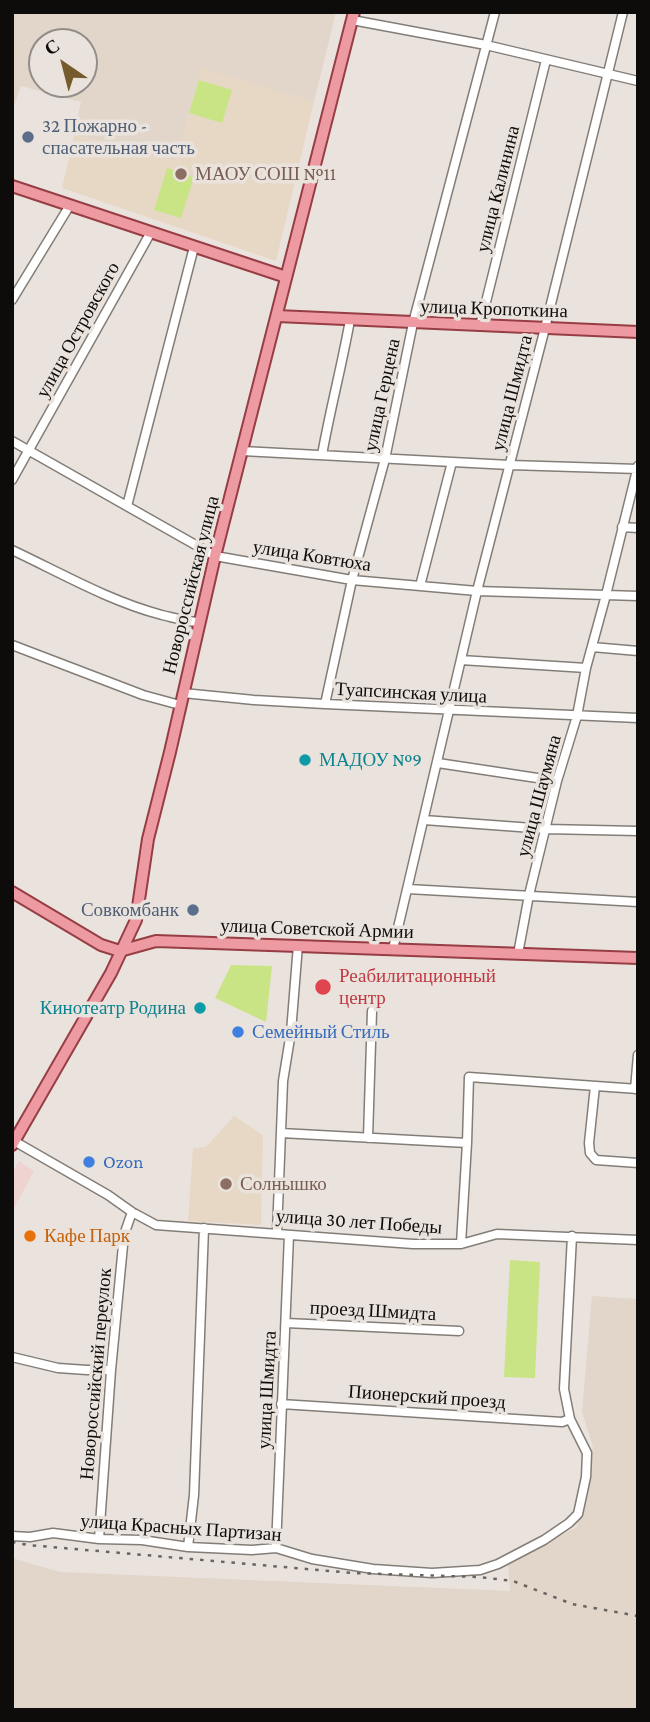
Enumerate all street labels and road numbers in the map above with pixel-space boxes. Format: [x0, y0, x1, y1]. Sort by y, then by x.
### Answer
street label: улица Калинина [471, 123, 525, 255]
street label: улица Островского [31, 258, 125, 402]
street label: улица Кропоткина [420, 295, 568, 323]
street label: улица Шмидта [487, 333, 537, 453]
street label: улица Герцена [359, 336, 405, 454]
street label: Новороссийская улица [158, 493, 224, 677]
street label: улица Ковтюха [251, 535, 373, 577]
street label: Туапсинская улица [334, 678, 488, 708]
street label: улица Шаумяна [512, 732, 566, 860]
street label: улица Советской Армии [220, 914, 414, 944]
street label: улица 30 лет Победы [275, 1205, 443, 1239]
street label: Новороссийский переулок [75, 1267, 117, 1481]
street label: проезд Шмидта [309, 1296, 437, 1326]
street label: улица Шмидта [253, 1330, 281, 1450]
street label: Пионерский проезд [347, 1380, 507, 1414]
street label: улица Красных Партизан [80, 1510, 282, 1546]

